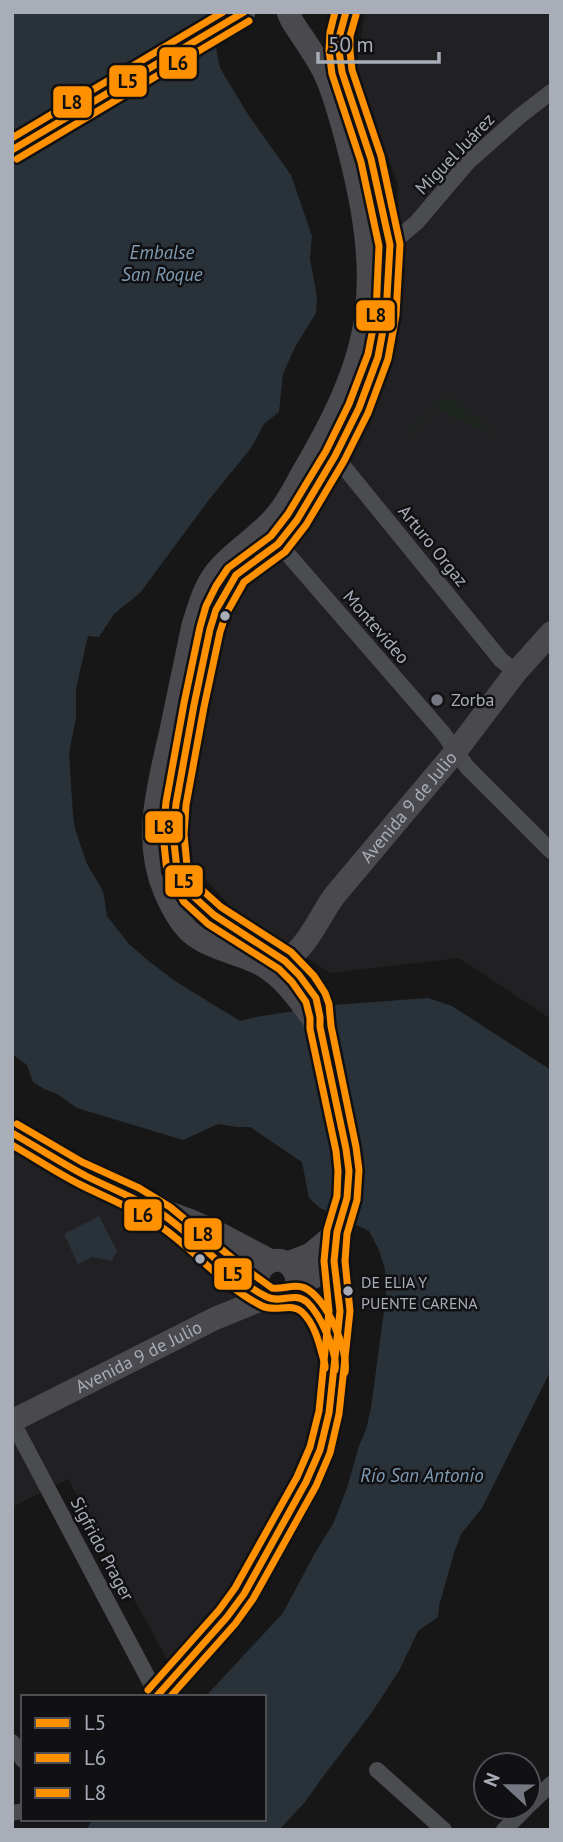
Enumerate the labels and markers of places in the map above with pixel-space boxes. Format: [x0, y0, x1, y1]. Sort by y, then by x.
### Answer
unlabelled marker [218, 609, 232, 623]
place label: Zorba [451, 688, 494, 711]
marker: Zorba [429, 692, 445, 708]
unlabelled marker [193, 1252, 207, 1266]
place label: DE ELIA Y PUENTE CARENA [361, 1272, 478, 1313]
marker: DE ELIA Y PUENTE CARENA [341, 1284, 355, 1298]

